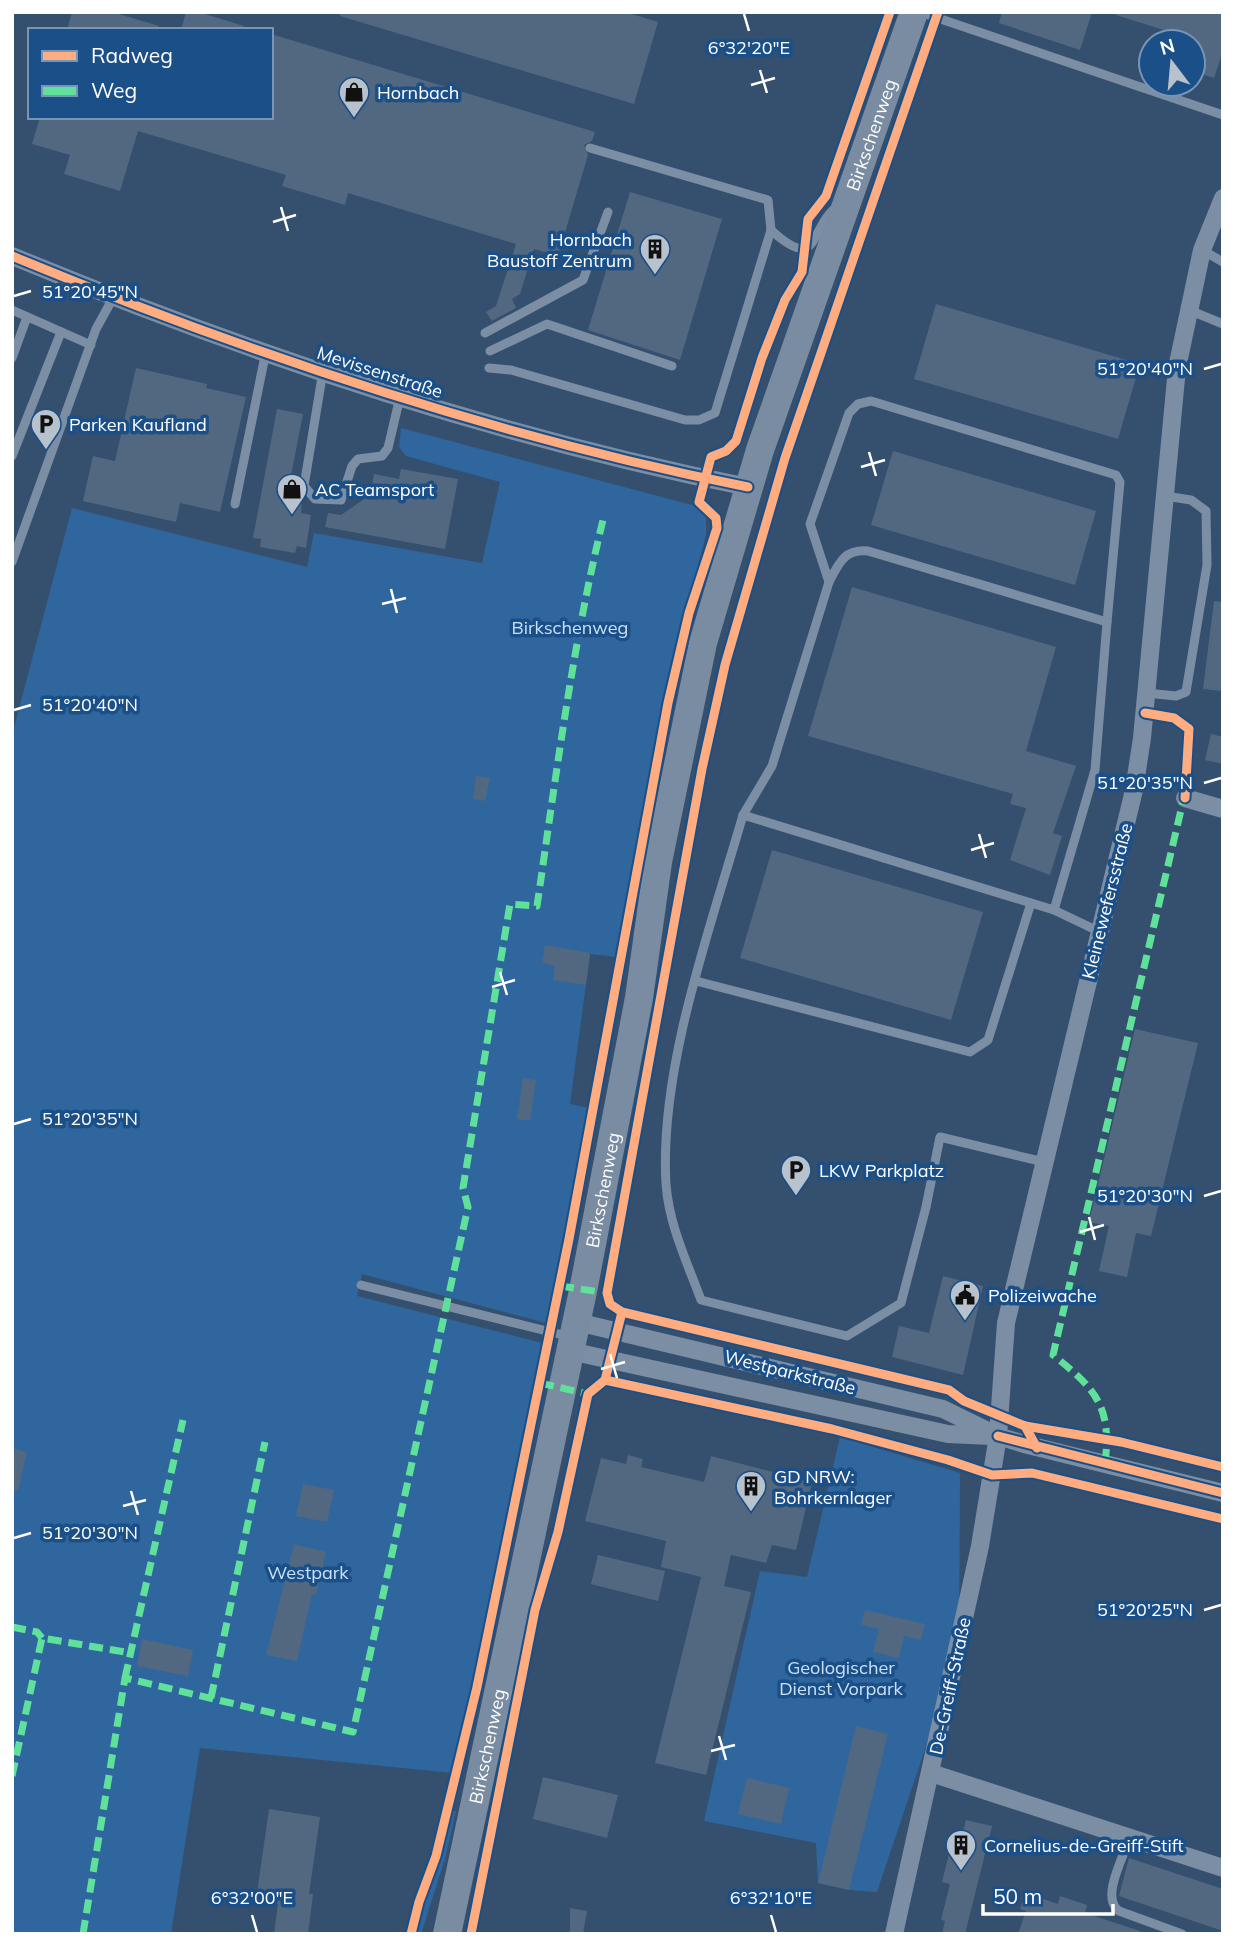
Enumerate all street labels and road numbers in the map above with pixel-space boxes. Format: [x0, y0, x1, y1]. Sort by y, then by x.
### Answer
street label: Birkschenweg [841, 76, 901, 194]
street label: Mevissenstraße [314, 341, 446, 403]
street label: Kleinewefersstraße [1077, 821, 1137, 981]
street label: Birkschenweg [580, 1130, 625, 1250]
street label: Westparkstraße [722, 1345, 858, 1399]
street label: De-Greiff-Straße [924, 1615, 976, 1757]
street label: Birkschenweg [463, 1687, 510, 1806]

